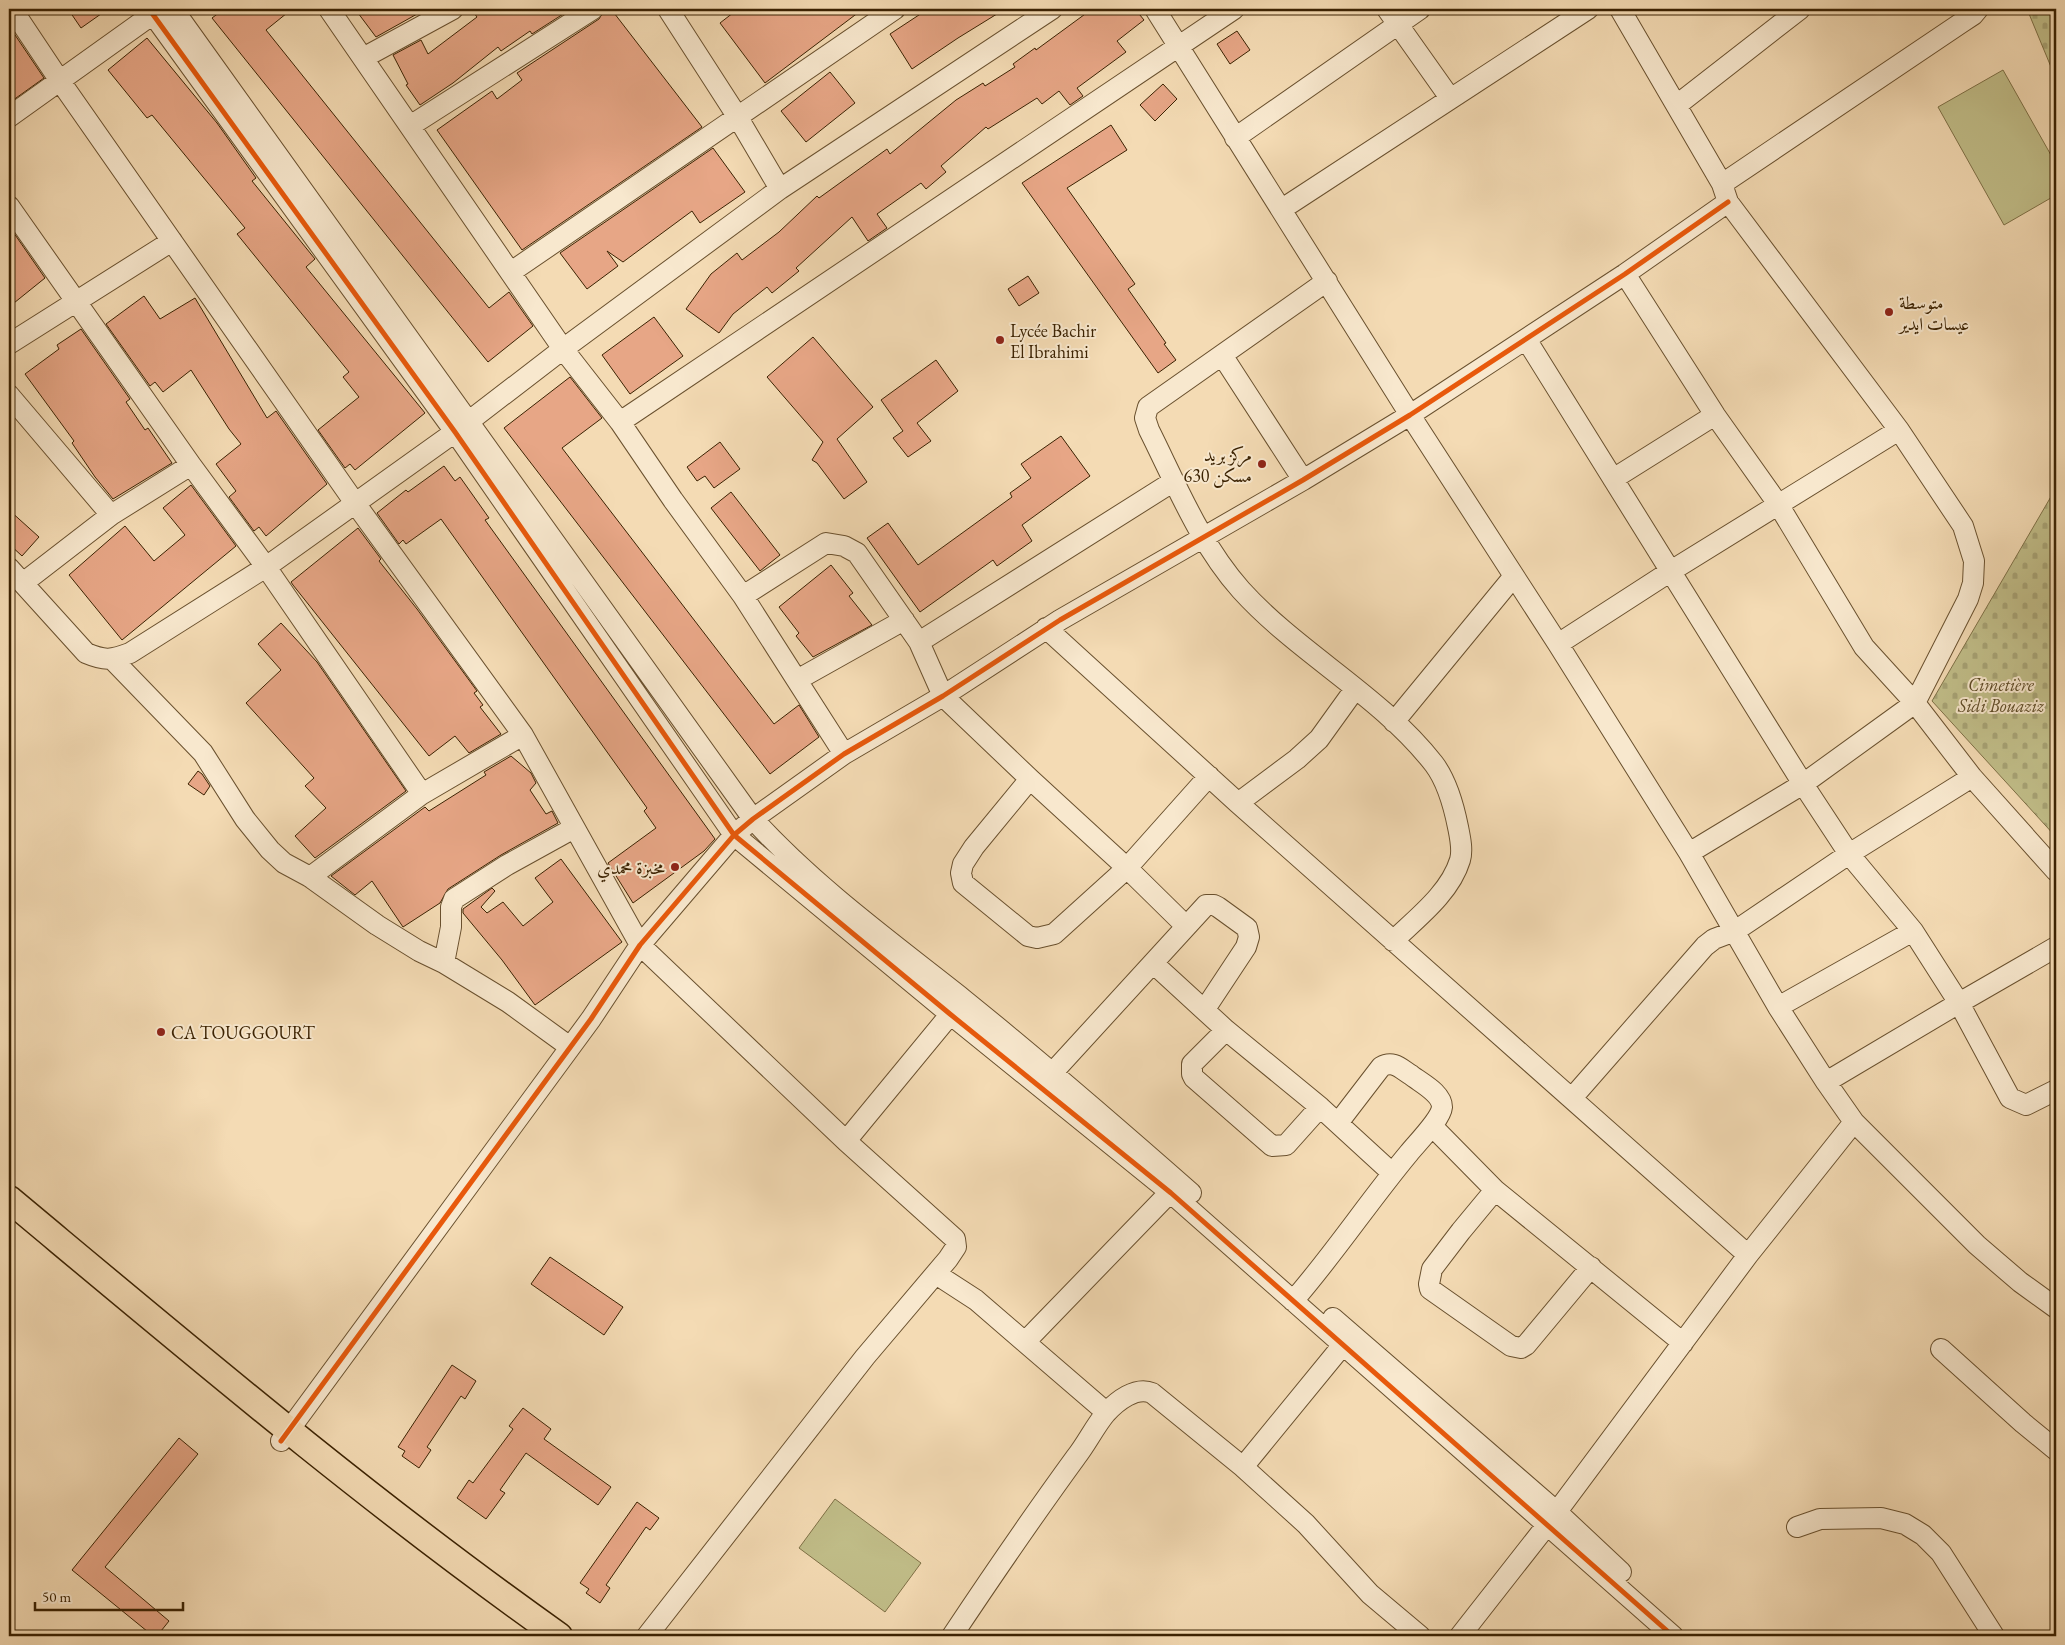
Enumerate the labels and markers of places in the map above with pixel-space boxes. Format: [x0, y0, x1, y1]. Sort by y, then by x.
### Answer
place label: متوسطة عيسات ايدير [1897, 291, 1969, 335]
marker: متوسطة عيسات ايدير [1883, 306, 1895, 318]
place label: Lycée Bachir El Ibrahimi [1010, 319, 1096, 363]
marker: Lycée Bachir El Ibrahimi [994, 334, 1006, 346]
place label: مركز بريد 630 مسكن [1184, 443, 1252, 488]
marker: مركز بريد 630 مسكن [1256, 458, 1268, 470]
place label: مخبزة محمدي [597, 856, 665, 883]
marker: مخبزة محمدي [669, 861, 681, 873]
place label: CA TOUGGOURT [171, 1021, 316, 1044]
marker: CA TOUGGOURT [155, 1026, 167, 1038]

